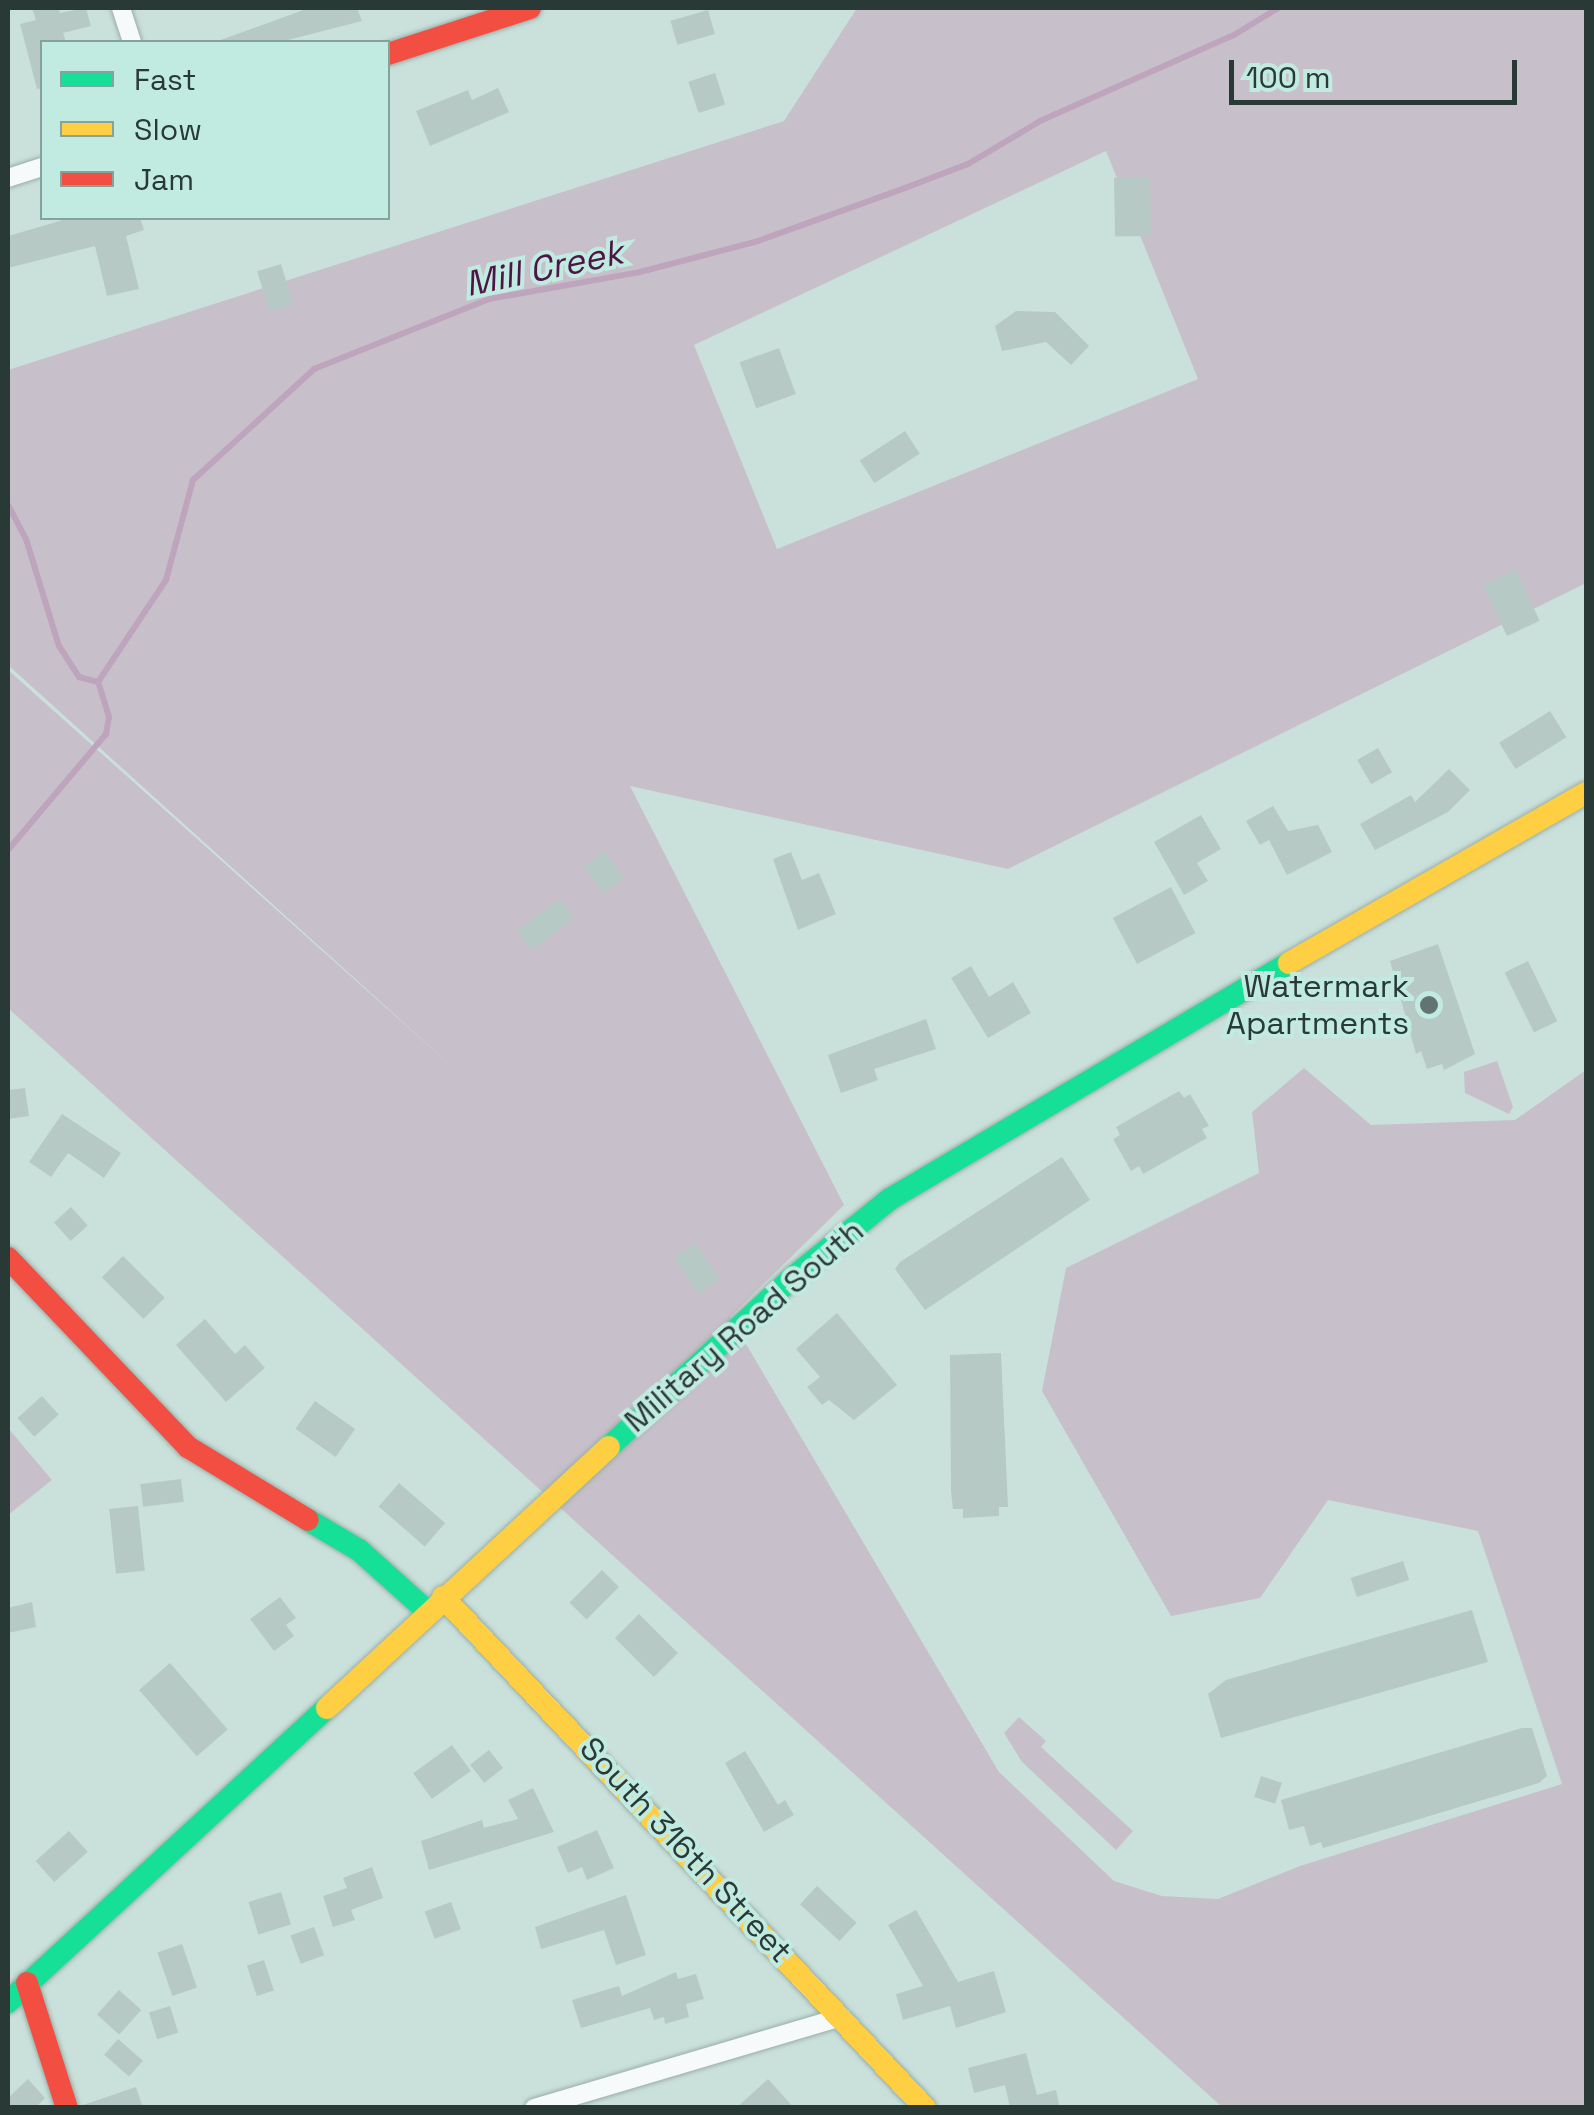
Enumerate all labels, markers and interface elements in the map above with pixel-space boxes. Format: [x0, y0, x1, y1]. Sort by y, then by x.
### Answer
legend [40, 40, 390, 220]
scale bar [1234, 40, 1522, 102]
text: 100 m [1246, 58, 1331, 97]
text: Fast [134, 60, 196, 99]
text: Slow [134, 110, 202, 149]
text: Jam [134, 160, 194, 199]
water label: Mill Creek [461, 231, 627, 305]
place label: Watermark Apartments [1226, 968, 1409, 1043]
marker: Watermark Apartments [1418, 994, 1440, 1016]
street label: Military Road South [617, 1212, 871, 1440]
street label: South 316th Street [572, 1729, 800, 1971]

